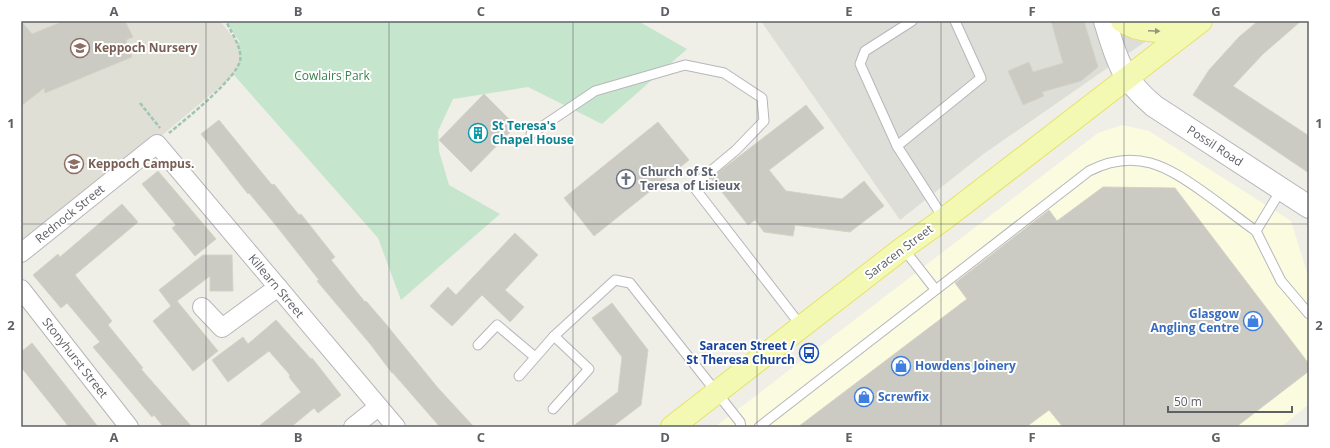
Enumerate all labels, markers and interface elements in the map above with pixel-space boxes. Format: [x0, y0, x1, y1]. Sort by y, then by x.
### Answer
text: A [110, 2, 119, 20]
text: B [294, 2, 303, 20]
text: C [477, 2, 485, 20]
text: D [660, 2, 670, 20]
text: E [845, 2, 853, 20]
text: F [1028, 2, 1036, 20]
text: G [1211, 2, 1221, 20]
one-way arrow [1148, 28, 1161, 34]
school or university icon: Keppoch Nursery [69, 37, 91, 59]
place label: Keppoch Nursery [94, 39, 197, 56]
park label: Cowlairs Park [294, 67, 371, 84]
text: 1 [7, 114, 15, 132]
text: 1 [1315, 114, 1323, 132]
place label: St Teresa's Chapel House [492, 117, 574, 148]
street label: Possil Road [1184, 121, 1247, 170]
building icon: St Teresa's Chapel House [467, 122, 489, 144]
school or university icon: Keppoch Campus. [63, 153, 85, 175]
place label: Keppoch Campus. [88, 155, 194, 172]
place label: Church of St. Teresa of Lisieux [640, 163, 740, 194]
church icon: Church of St. Teresa of Lisieux [615, 168, 637, 190]
street label: Rednock Street [31, 180, 108, 247]
street label: Saracen Street [861, 220, 936, 283]
street label: Killearn Street [245, 250, 308, 321]
place label: Glasgow Angling Centre [1151, 305, 1240, 336]
shop icon: Glasgow Angling Centre [1242, 310, 1264, 332]
street label: Stonyhurst Street [39, 314, 112, 401]
text: 2 [7, 316, 15, 334]
text: 2 [1315, 316, 1323, 334]
place label: Saracen Street / St Theresa Church [686, 337, 795, 368]
bus stop icon: Saracen Street / St Theresa Church [798, 342, 820, 364]
shop icon: Howdens Joinery [890, 355, 912, 377]
place label: Howdens Joinery [915, 357, 1016, 374]
shop icon: Screwfix [853, 386, 875, 408]
place label: Screwfix [878, 388, 929, 405]
scale bar [1168, 388, 1292, 414]
text: 50 m [1174, 393, 1202, 410]
text: A [110, 428, 119, 446]
text: B [294, 428, 303, 446]
text: C [477, 428, 485, 446]
text: D [660, 428, 670, 446]
text: E [845, 428, 853, 446]
text: F [1028, 428, 1036, 446]
text: G [1211, 428, 1221, 446]

